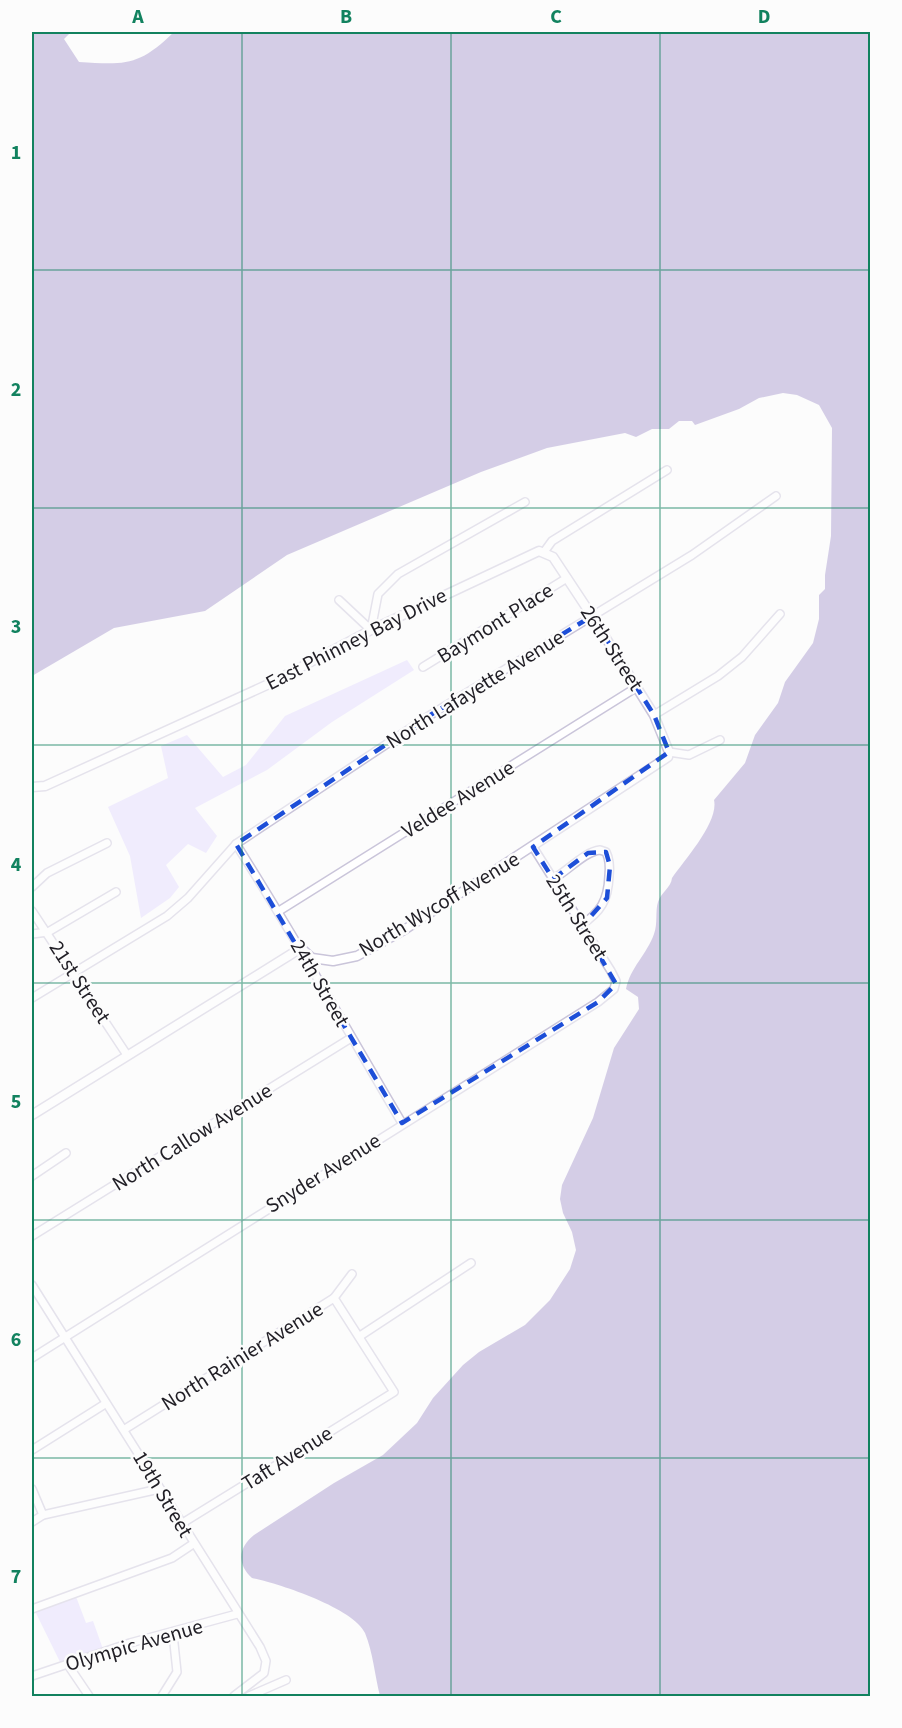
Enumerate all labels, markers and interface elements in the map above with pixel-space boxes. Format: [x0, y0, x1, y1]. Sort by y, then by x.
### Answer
text: A [131, 3, 144, 31]
text: B [340, 3, 352, 31]
text: C [550, 3, 562, 31]
text: D [758, 3, 770, 31]
text: 1 [11, 139, 21, 167]
text: 2 [11, 376, 21, 404]
street label: Baymont Place [431, 575, 559, 671]
street label: East Phinney Bay Drive [260, 580, 452, 698]
street label: 26th Street [573, 599, 651, 697]
text: 3 [11, 613, 21, 641]
street label: North Lafayette Avenue [380, 622, 570, 756]
street label: Veldee Avenue [396, 752, 520, 846]
street label: North Wycoff Avenue [353, 844, 525, 964]
text: 4 [11, 851, 22, 879]
street label: 25th Street [539, 868, 615, 966]
street label: 24th Street [283, 934, 357, 1032]
street label: 21st Street [42, 935, 118, 1029]
street label: North Callow Avenue [106, 1076, 278, 1198]
text: 5 [11, 1088, 21, 1116]
street label: Snyder Avenue [260, 1126, 386, 1220]
street label: North Rainier Avenue [155, 1294, 329, 1418]
text: 6 [11, 1326, 21, 1354]
street label: Taft Avenue [236, 1418, 338, 1498]
street label: 19th Street [125, 1445, 201, 1543]
text: 7 [11, 1563, 21, 1591]
street label: Olympic Avenue [62, 1611, 206, 1679]

